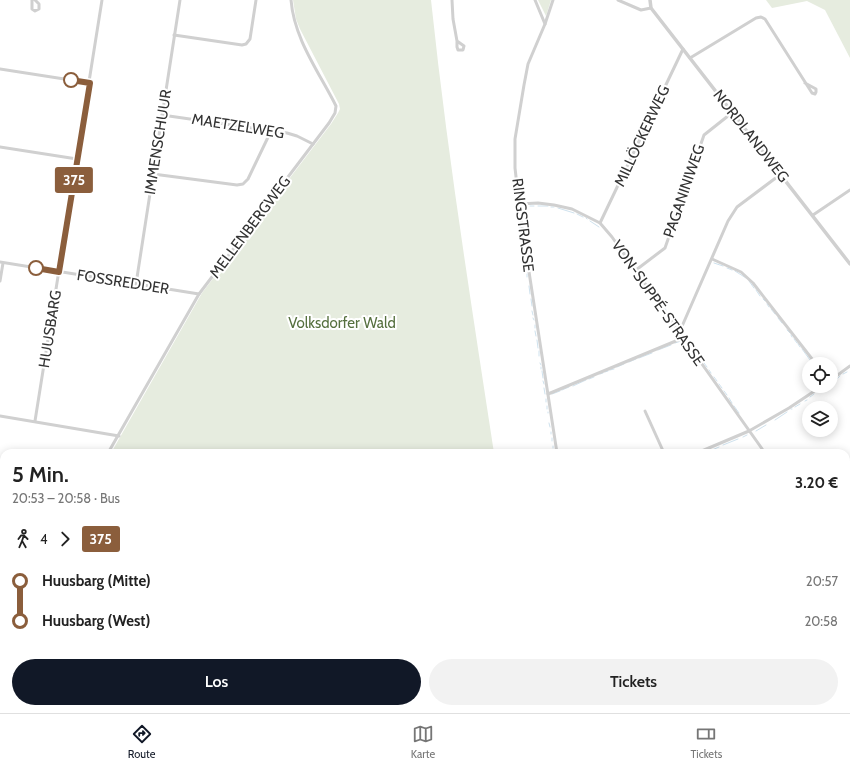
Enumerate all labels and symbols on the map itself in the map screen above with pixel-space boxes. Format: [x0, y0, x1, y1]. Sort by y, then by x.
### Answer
unlabelled marker [63, 72, 79, 88]
street label: MILLÖCKERWEG [611, 83, 673, 189]
street label: NORDLANDWEG [709, 86, 793, 186]
street label: IMMENSCHUUR [141, 88, 175, 196]
street label: MAETZELWEG [190, 110, 286, 142]
street label: PAGANINIWEG [660, 142, 708, 240]
line badge: 375 [51, 167, 97, 193]
street label: MELLENBERGWEG [206, 172, 294, 282]
street label: RINGSTRASSE [508, 177, 538, 273]
street label: VON-SUPPÉ-STRASSE [608, 236, 709, 369]
unlabelled marker [28, 260, 44, 276]
street label: FOSSREDDER [76, 266, 170, 298]
street label: HUUSBARG [35, 289, 65, 369]
park label: Volksdorfer Wald [288, 314, 396, 332]

